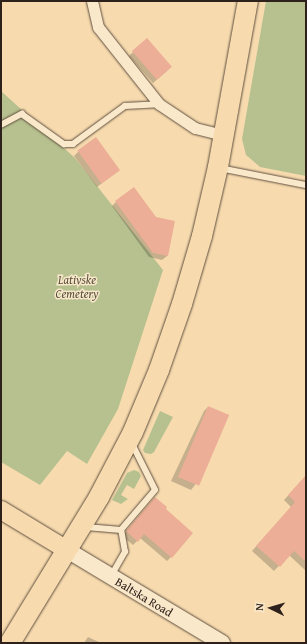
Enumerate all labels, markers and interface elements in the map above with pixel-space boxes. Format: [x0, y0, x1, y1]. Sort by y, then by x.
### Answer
park label: Lativske Cemetery [55, 273, 99, 301]
street label: Baltska Road [113, 574, 175, 620]
north arrow [251, 588, 291, 628]
text: N [251, 603, 267, 611]

